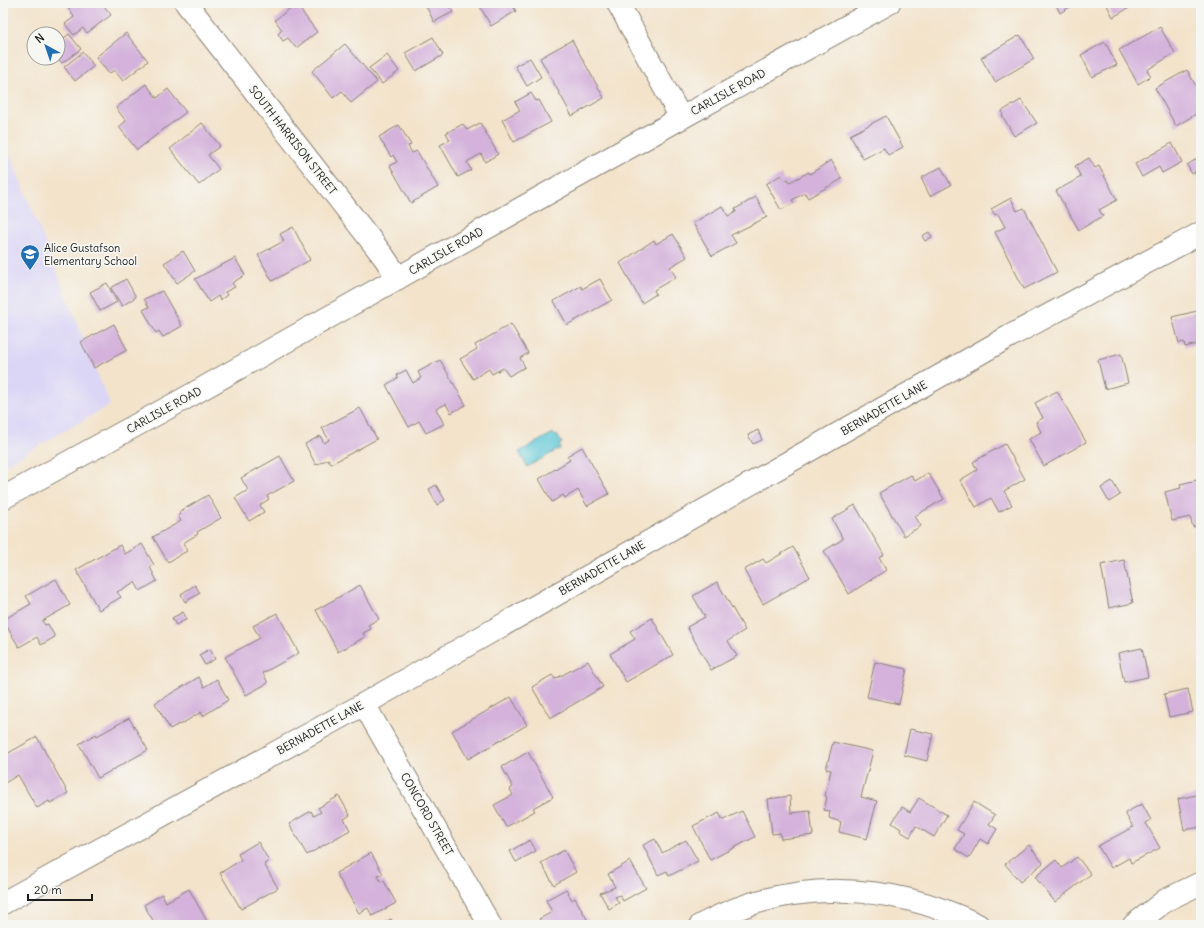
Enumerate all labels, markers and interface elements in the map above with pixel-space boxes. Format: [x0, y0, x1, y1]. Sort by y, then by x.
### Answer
north arrow [26, 26, 66, 66]
text: N [32, 31, 47, 46]
street label: CARLISLE ROAD [688, 66, 768, 118]
street label: SOUTH HARRISON STREET [246, 83, 340, 197]
street label: CARLISLE ROAD [406, 224, 486, 278]
place label: Alice Gustafson Elementary School [44, 241, 137, 268]
school or university icon: Alice Gustafson Elementary School [19, 243, 41, 271]
street label: BERNADETTE LANE [838, 378, 930, 438]
street label: CARLISLE ROAD [124, 384, 204, 436]
street label: BERNADETTE LANE [556, 538, 648, 598]
street label: BERNADETTE LANE [274, 698, 366, 758]
street label: CONCORD STREET [398, 770, 457, 858]
scale bar [28, 876, 92, 902]
text: 20 m [34, 882, 62, 897]

